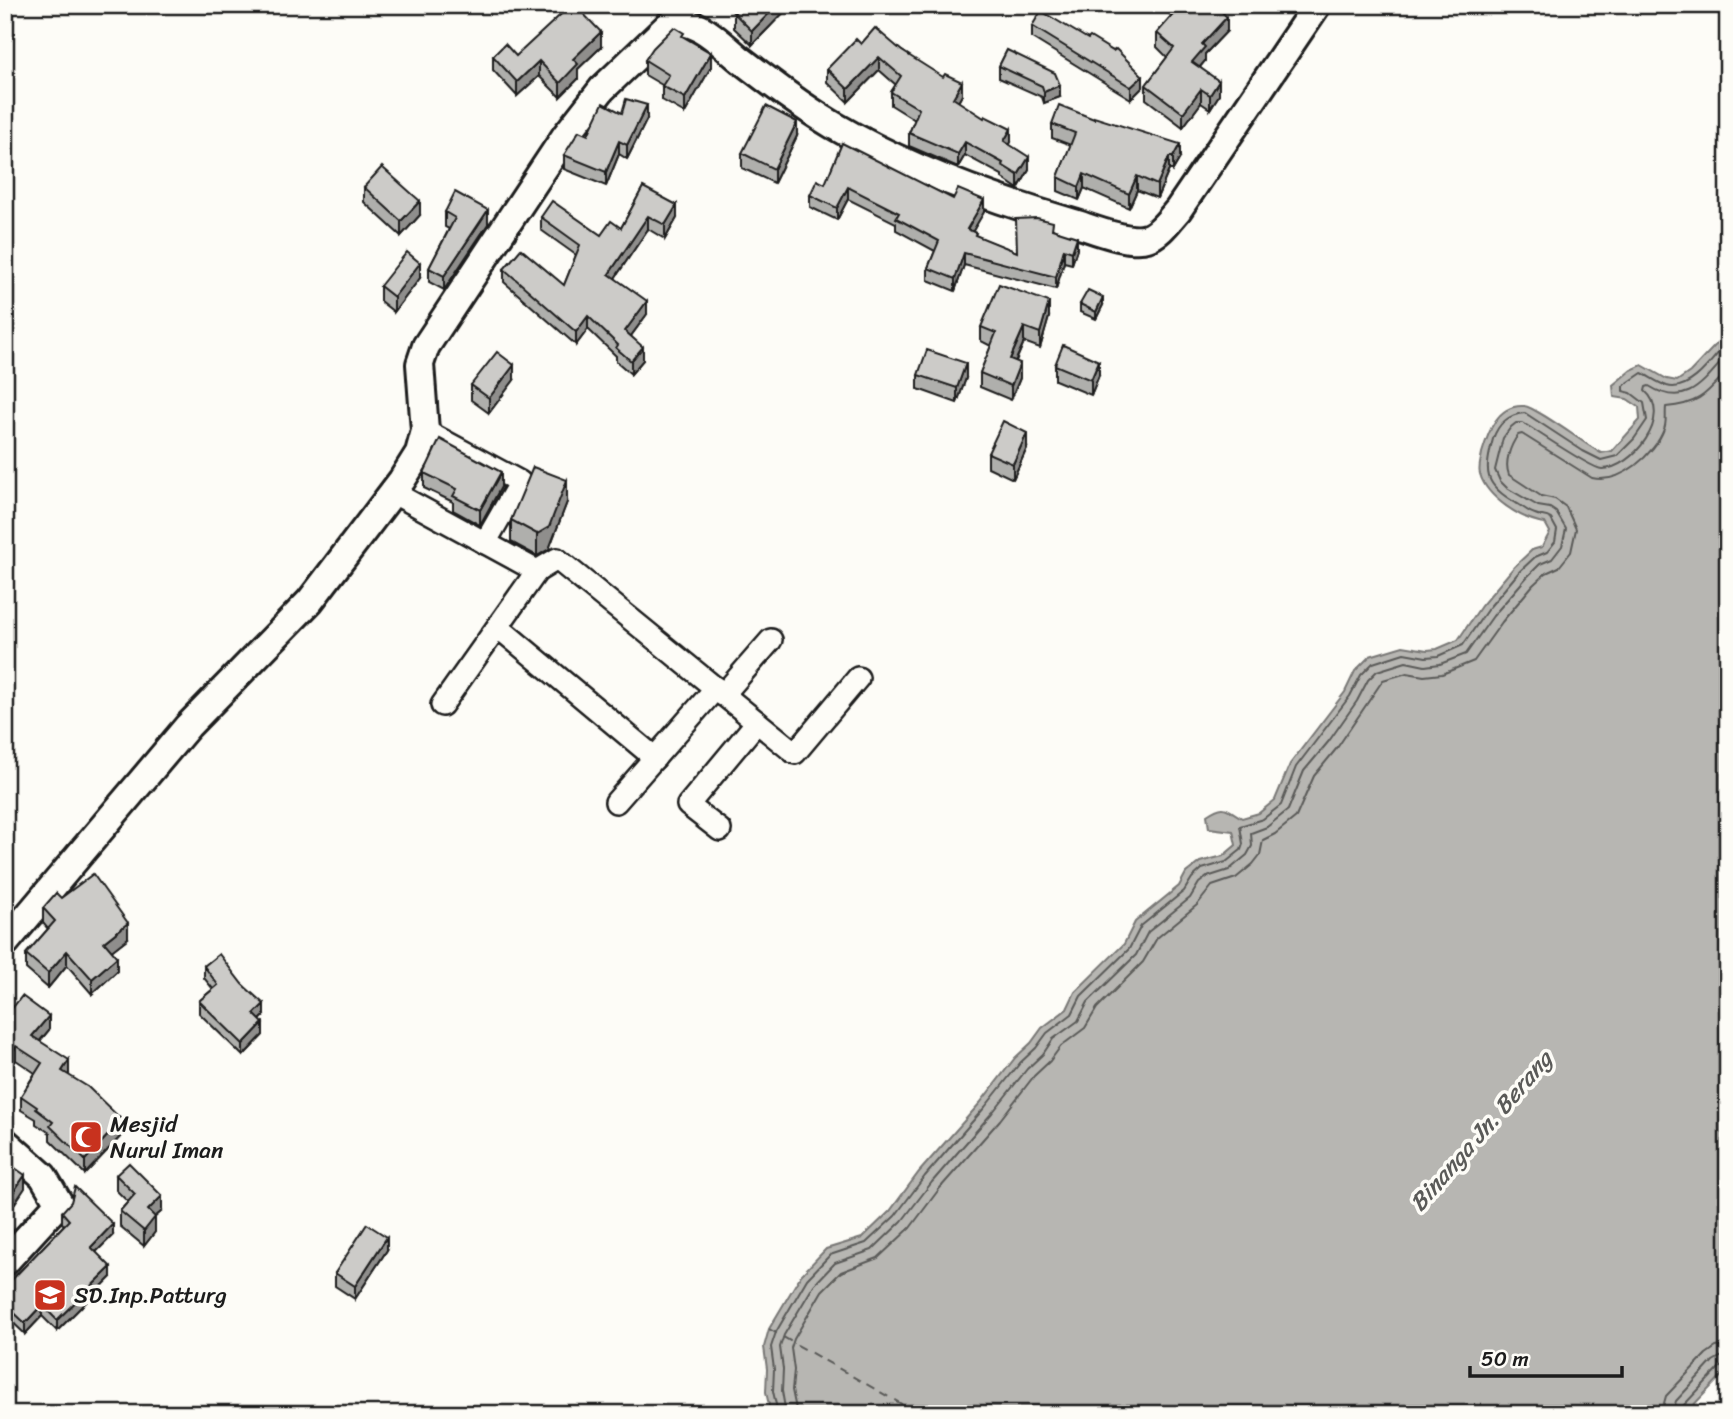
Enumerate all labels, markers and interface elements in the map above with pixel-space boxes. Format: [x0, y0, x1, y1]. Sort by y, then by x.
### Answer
water label: Binanga Jn. Berang [1399, 1039, 1565, 1221]
place label: Mesjid Nurul Iman [110, 1104, 223, 1171]
mosque icon: Mesjid Nurul Iman [67, 1118, 105, 1156]
place label: SD.Inp.Patturg [74, 1275, 227, 1316]
school or university icon: SD.Inp.Patturg [31, 1276, 69, 1314]
scale bar [1470, 1335, 1623, 1379]
text: 50 m [1481, 1340, 1529, 1378]

